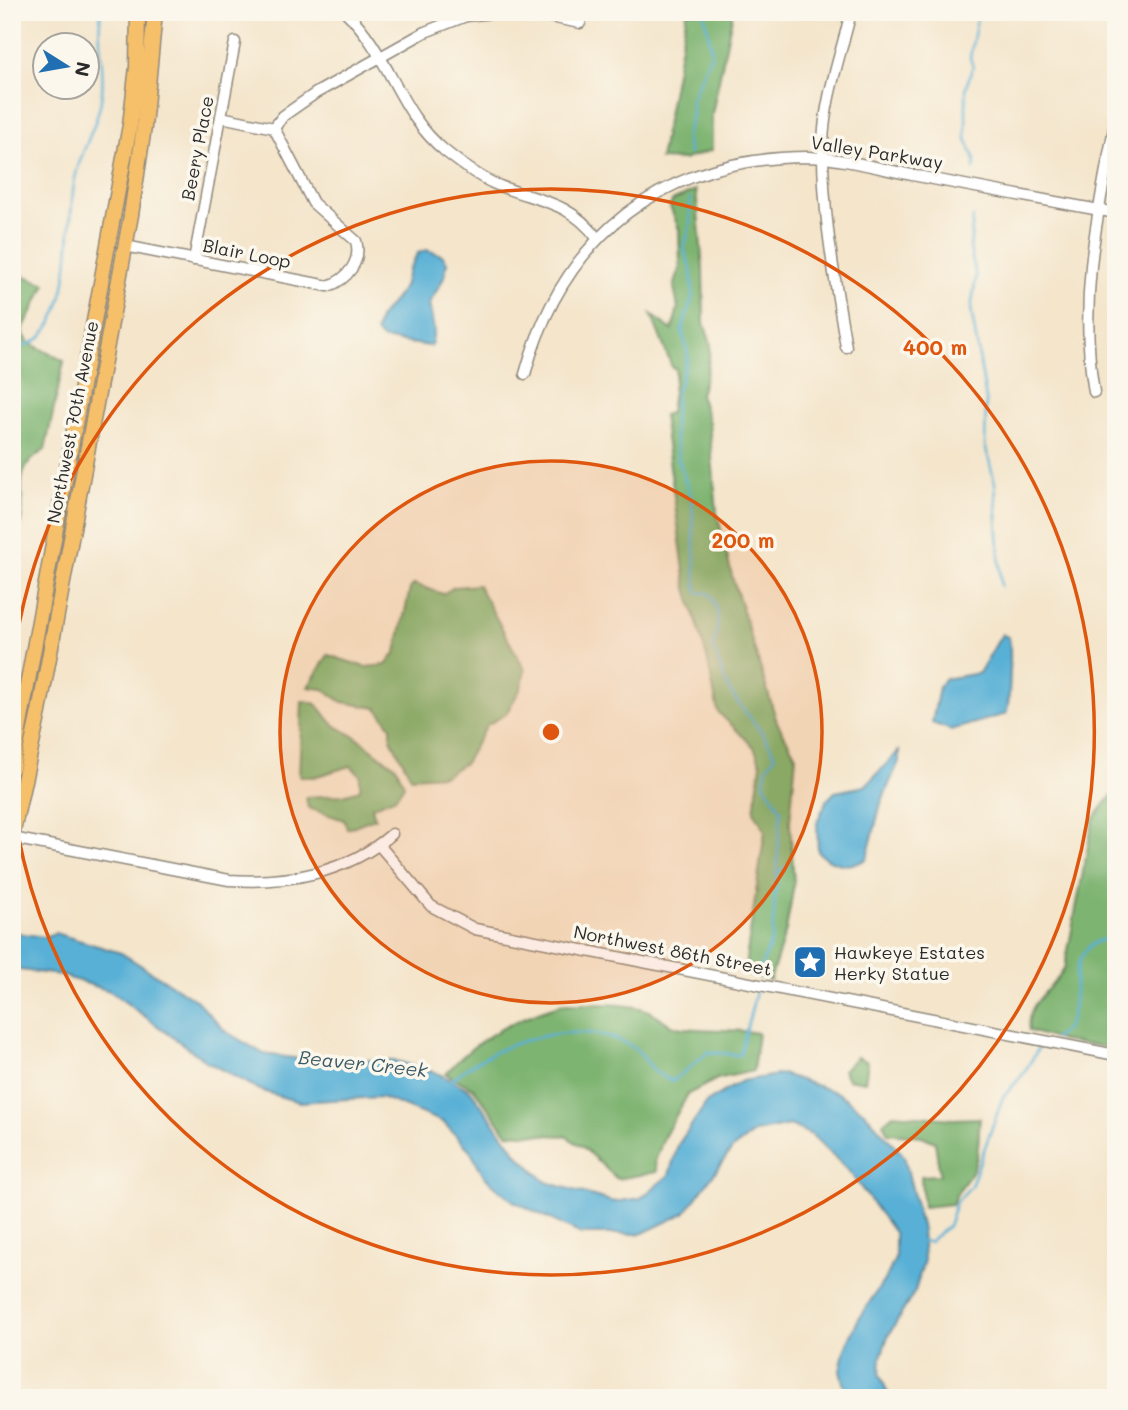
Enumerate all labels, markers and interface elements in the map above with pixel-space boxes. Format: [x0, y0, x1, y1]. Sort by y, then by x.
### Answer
north arrow [32, 32, 102, 102]
text: N [70, 60, 97, 79]
street label: Beery Place [175, 94, 219, 202]
street label: Valley Parkway [809, 130, 945, 174]
street label: Blair Loop [201, 233, 293, 273]
street label: Northwest 70th Avenue [41, 319, 103, 525]
text: 400 m [903, 333, 967, 360]
text: 200 m [712, 526, 774, 553]
centre of rings [539, 720, 563, 744]
street label: Northwest 86th Street [572, 919, 774, 981]
place label: Hawkeye Estates Herky Statue [834, 940, 985, 985]
place icon: Hawkeye Estates Herky Statue [791, 943, 829, 981]
water label: Beaver Creek [297, 1044, 430, 1082]

